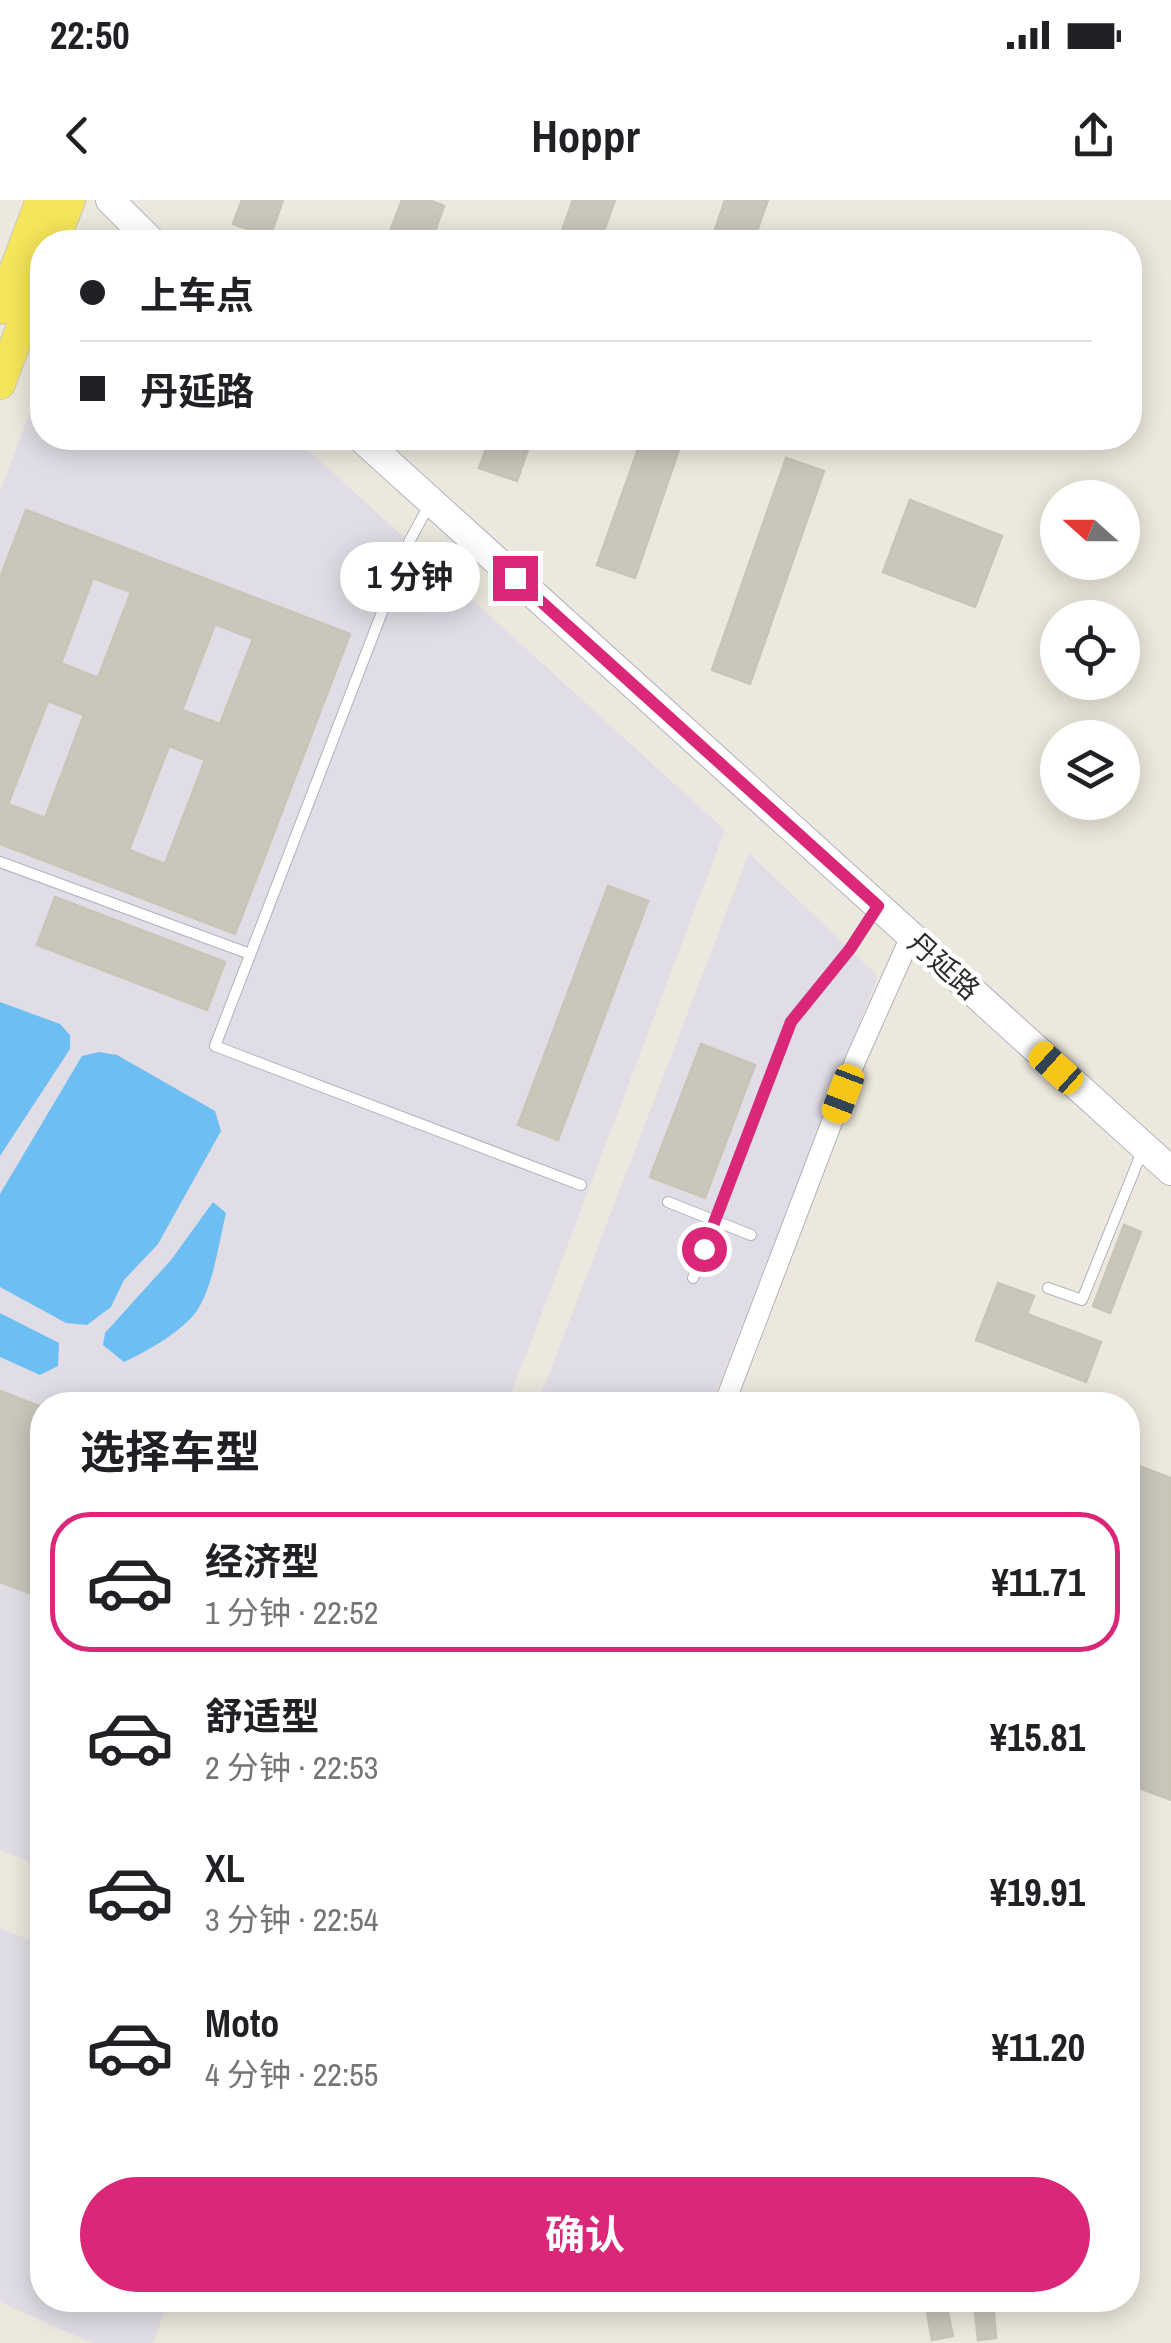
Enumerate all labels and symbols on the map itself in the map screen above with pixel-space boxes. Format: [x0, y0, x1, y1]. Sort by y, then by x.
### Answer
north arrow [1040, 480, 1140, 580]
callout: 1 分钟 [340, 543, 480, 613]
route end [493, 556, 538, 601]
street label: 丹延路 [900, 924, 988, 1008]
car [1024, 1037, 1088, 1099]
car [818, 1061, 868, 1127]
route start [682, 1227, 727, 1272]

